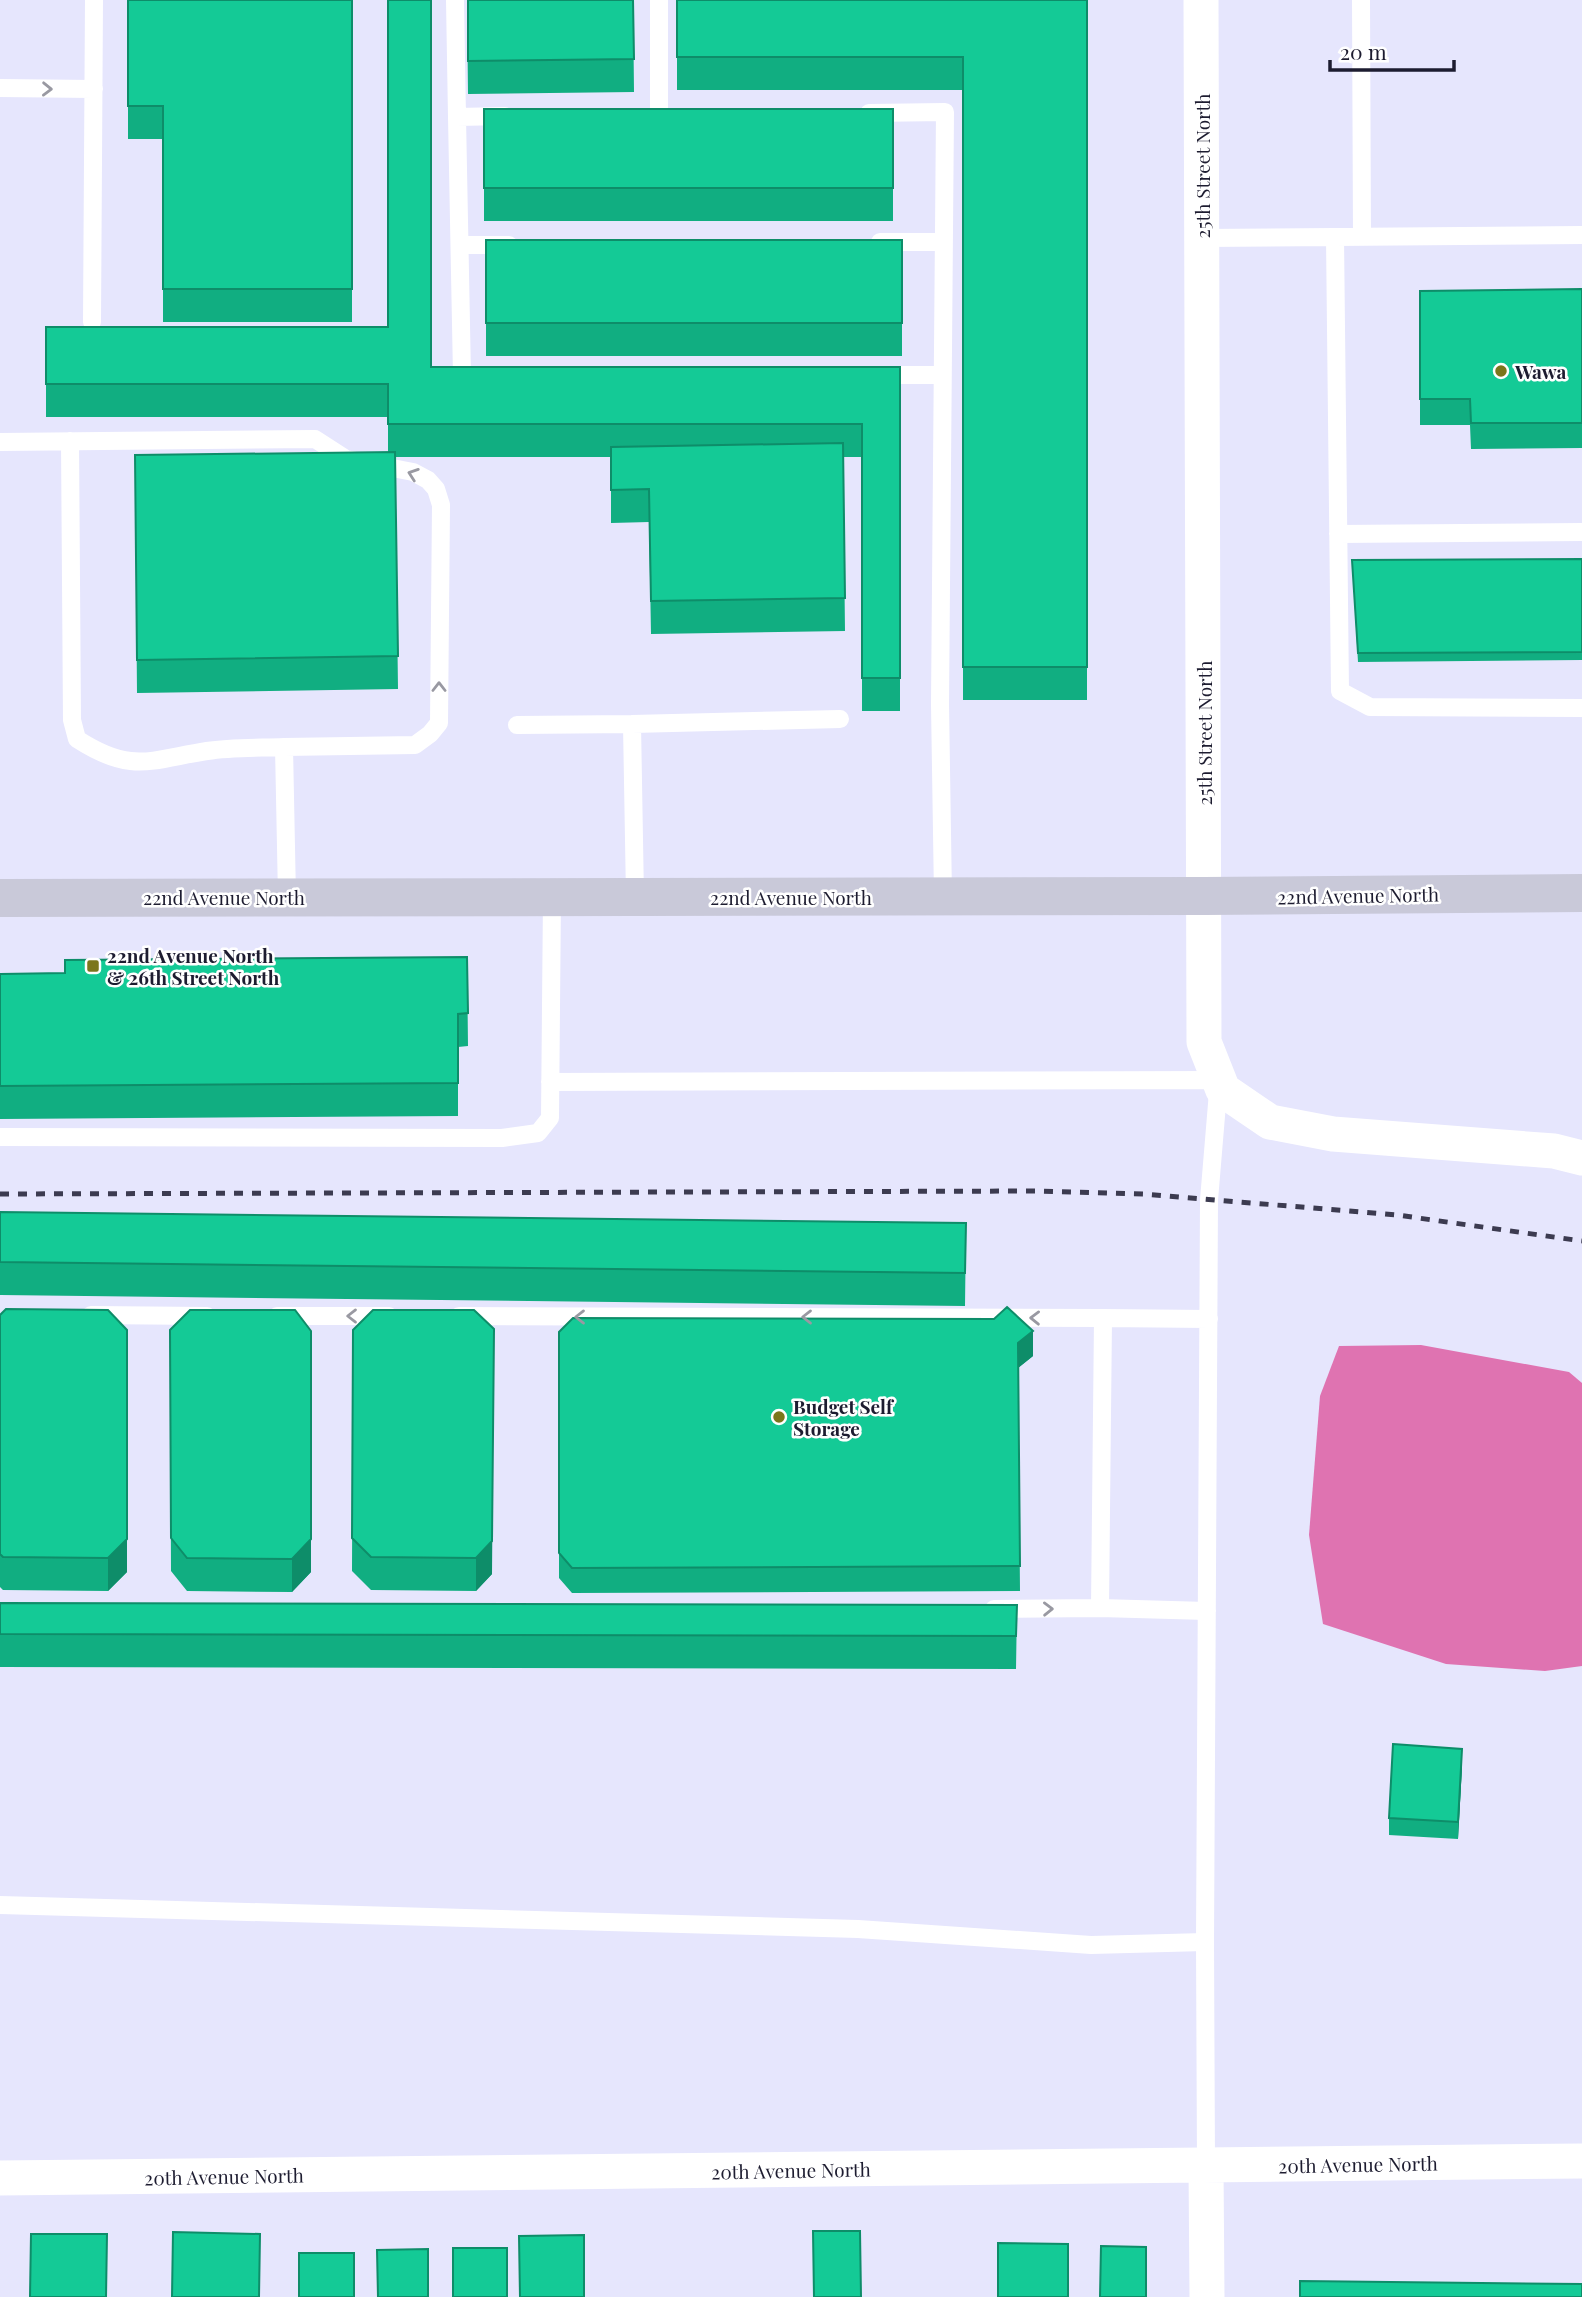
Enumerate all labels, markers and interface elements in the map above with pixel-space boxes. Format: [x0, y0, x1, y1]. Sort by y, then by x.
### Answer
scale bar [1330, 28, 1454, 72]
text: 20 m [1340, 37, 1387, 65]
one-way arrow [42, 81, 53, 96]
street label: 25th Street North [1189, 94, 1215, 238]
place label: Wawa [1514, 358, 1566, 384]
marker: Wawa [1493, 363, 1509, 379]
one-way arrow [408, 468, 420, 482]
street label: 25th Street North [1191, 661, 1217, 805]
one-way arrow [431, 682, 447, 692]
street label: 22nd Avenue North [1277, 881, 1439, 909]
street label: 22nd Avenue North [143, 884, 305, 910]
street label: 22nd Avenue North [710, 884, 872, 910]
place label: 22nd Avenue North & 26th Street North [107, 942, 280, 990]
marker: 22nd Avenue North & 26th Street North [85, 958, 101, 974]
one-way arrow [346, 1308, 357, 1324]
one-way arrow [574, 1309, 584, 1325]
one-way arrow [801, 1309, 812, 1325]
one-way arrow [1029, 1310, 1040, 1325]
place label: Budget Self Storage [793, 1393, 895, 1441]
marker: Budget Self Storage [771, 1409, 787, 1425]
one-way arrow [1043, 1601, 1054, 1617]
street label: 20th Avenue North [1278, 2150, 1438, 2178]
street label: 20th Avenue North [711, 2156, 871, 2184]
street label: 20th Avenue North [144, 2162, 304, 2190]

